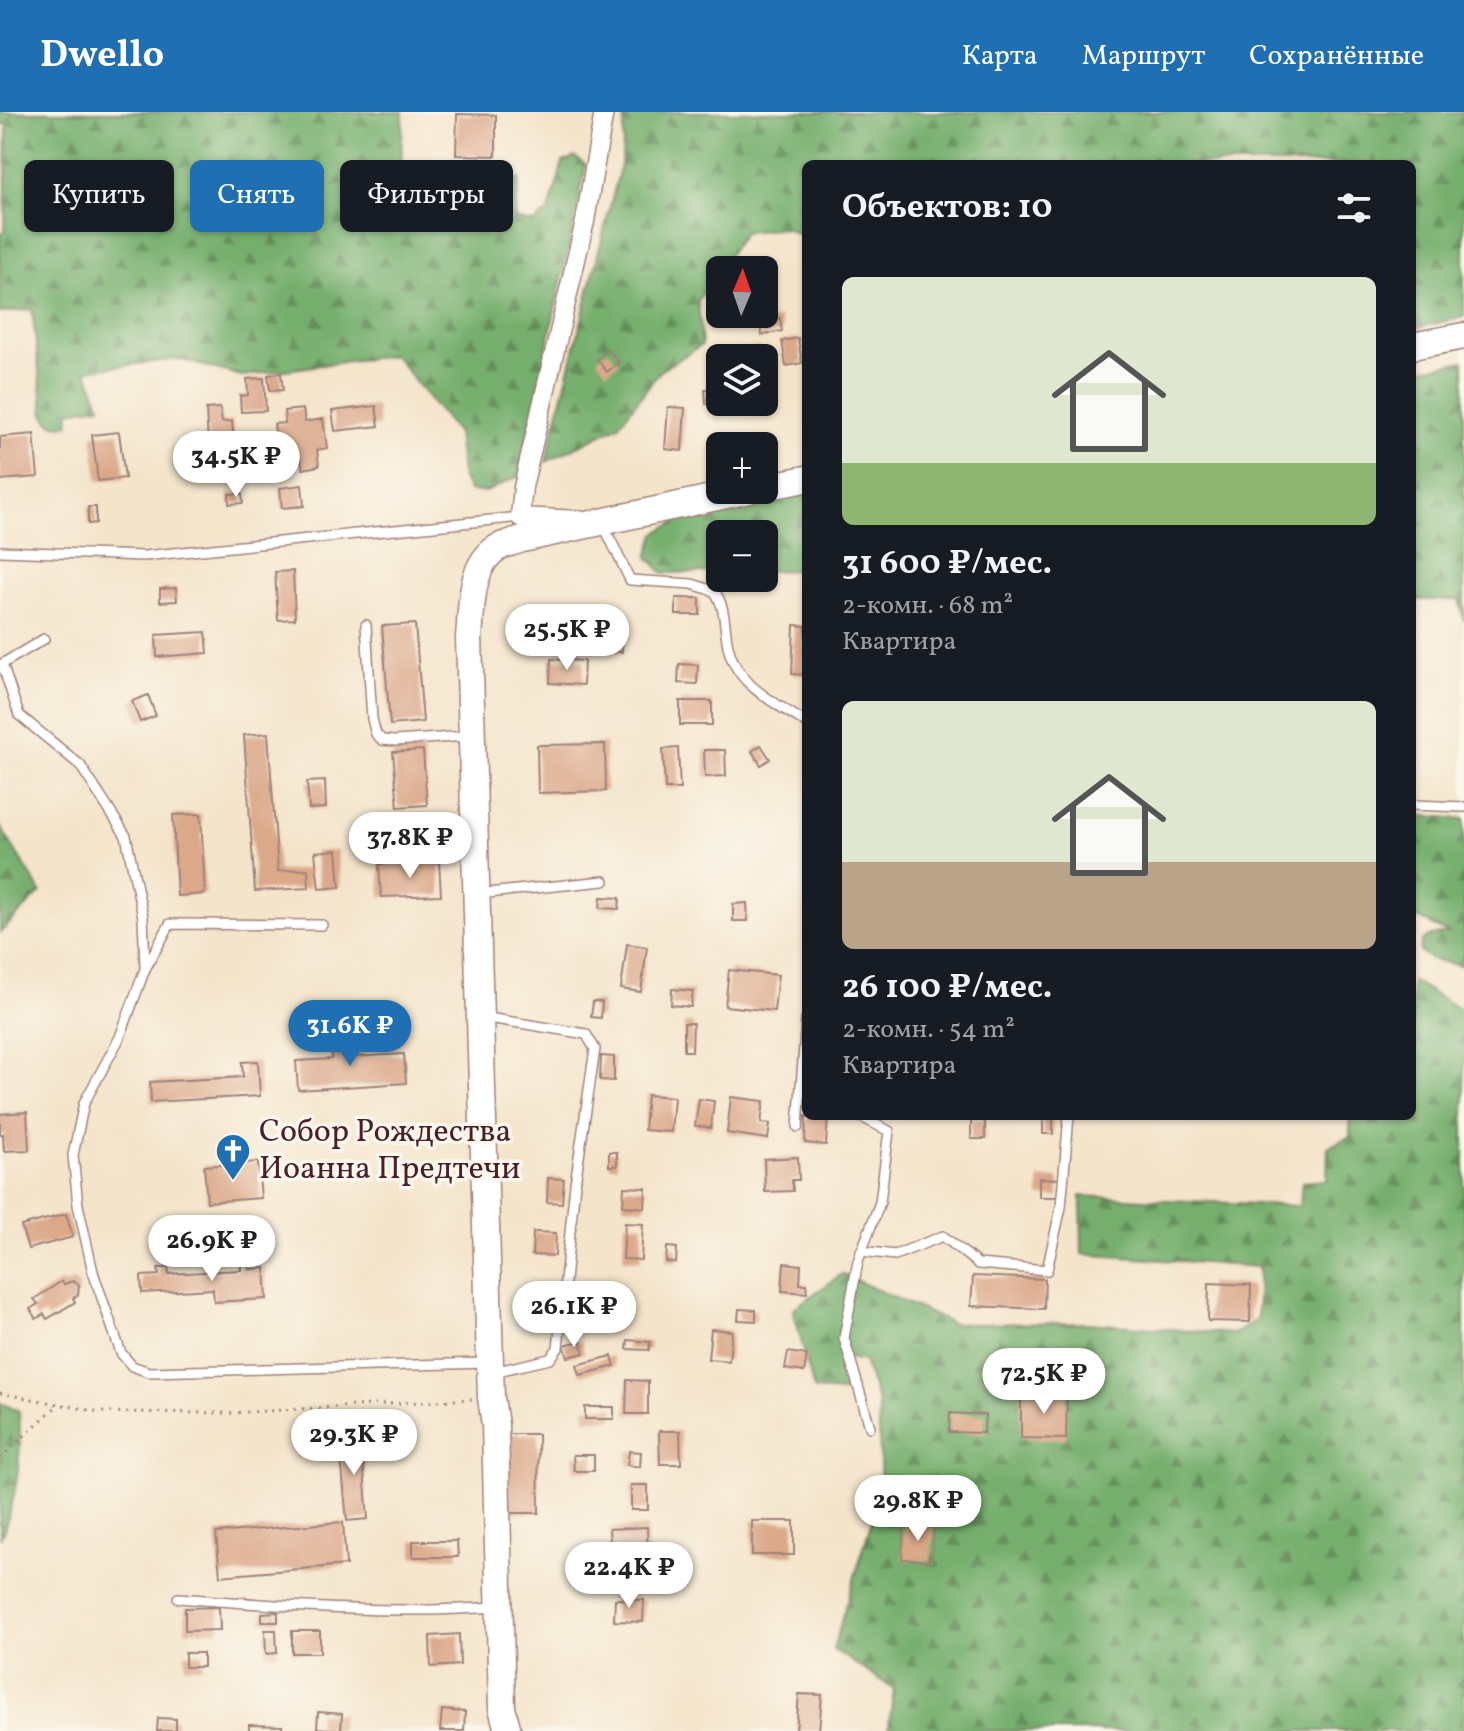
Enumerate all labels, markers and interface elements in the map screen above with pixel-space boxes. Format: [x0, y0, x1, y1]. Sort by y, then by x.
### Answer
text: Dwello [40, 30, 164, 83]
text: Карта [962, 37, 1038, 76]
text: Маршрут [1082, 37, 1205, 76]
text: Сохранённые [1249, 37, 1424, 76]
chip: Купить [24, 160, 174, 232]
chip: Снять [190, 160, 324, 232]
chip: Фильтры [340, 160, 513, 232]
text: Объектов: 10 [842, 185, 1052, 232]
icon: filters [1332, 186, 1376, 230]
north arrow [706, 256, 778, 328]
map controls [706, 256, 778, 592]
icon: home [1037, 329, 1181, 473]
button: layers [706, 344, 778, 416]
pin: 34.5K ₽ [162, 431, 310, 499]
button: + [706, 432, 778, 504]
text: 34.5K ₽ [191, 439, 281, 475]
button: − [706, 520, 778, 592]
text: 31 600 ₽/мес. [842, 541, 1052, 588]
text: 2-комн. · 68 m² [842, 588, 1013, 624]
pin: 25.5K ₽ [493, 604, 641, 672]
text: 25.5K ₽ [523, 612, 611, 648]
text: Квартира [842, 624, 956, 660]
icon: home [1037, 753, 1181, 897]
pin: 37.8K ₽ [336, 812, 484, 880]
text: 37.8K ₽ [367, 820, 453, 856]
text: 26 100 ₽/мес. [842, 965, 1053, 1012]
pin: 31.6K ₽ [276, 1000, 424, 1068]
text: 31.6K ₽ [306, 1008, 394, 1044]
text: 2-комн. · 54 m² [842, 1012, 1015, 1048]
text: Квартира [842, 1048, 956, 1084]
place label: Собор Рождества Иоанна Предтечи [259, 1111, 520, 1192]
church icon: Собор Рождества Иоанна Предтечи [214, 1132, 252, 1182]
pin: 26.9K ₽ [138, 1215, 286, 1283]
text: 26.9K ₽ [166, 1223, 258, 1259]
pin: 26.1K ₽ [500, 1281, 648, 1349]
text: 26.1K ₽ [530, 1289, 618, 1325]
pin: 72.5K ₽ [970, 1348, 1118, 1416]
text: 72.5K ₽ [1000, 1356, 1088, 1392]
pin: 29.3K ₽ [280, 1409, 428, 1477]
text: 29.3K ₽ [309, 1417, 399, 1453]
pin: 29.8K ₽ [844, 1475, 992, 1543]
text: 29.8K ₽ [872, 1483, 964, 1519]
pin: 22.4K ₽ [555, 1542, 703, 1610]
text: 22.4K ₽ [583, 1550, 675, 1586]

